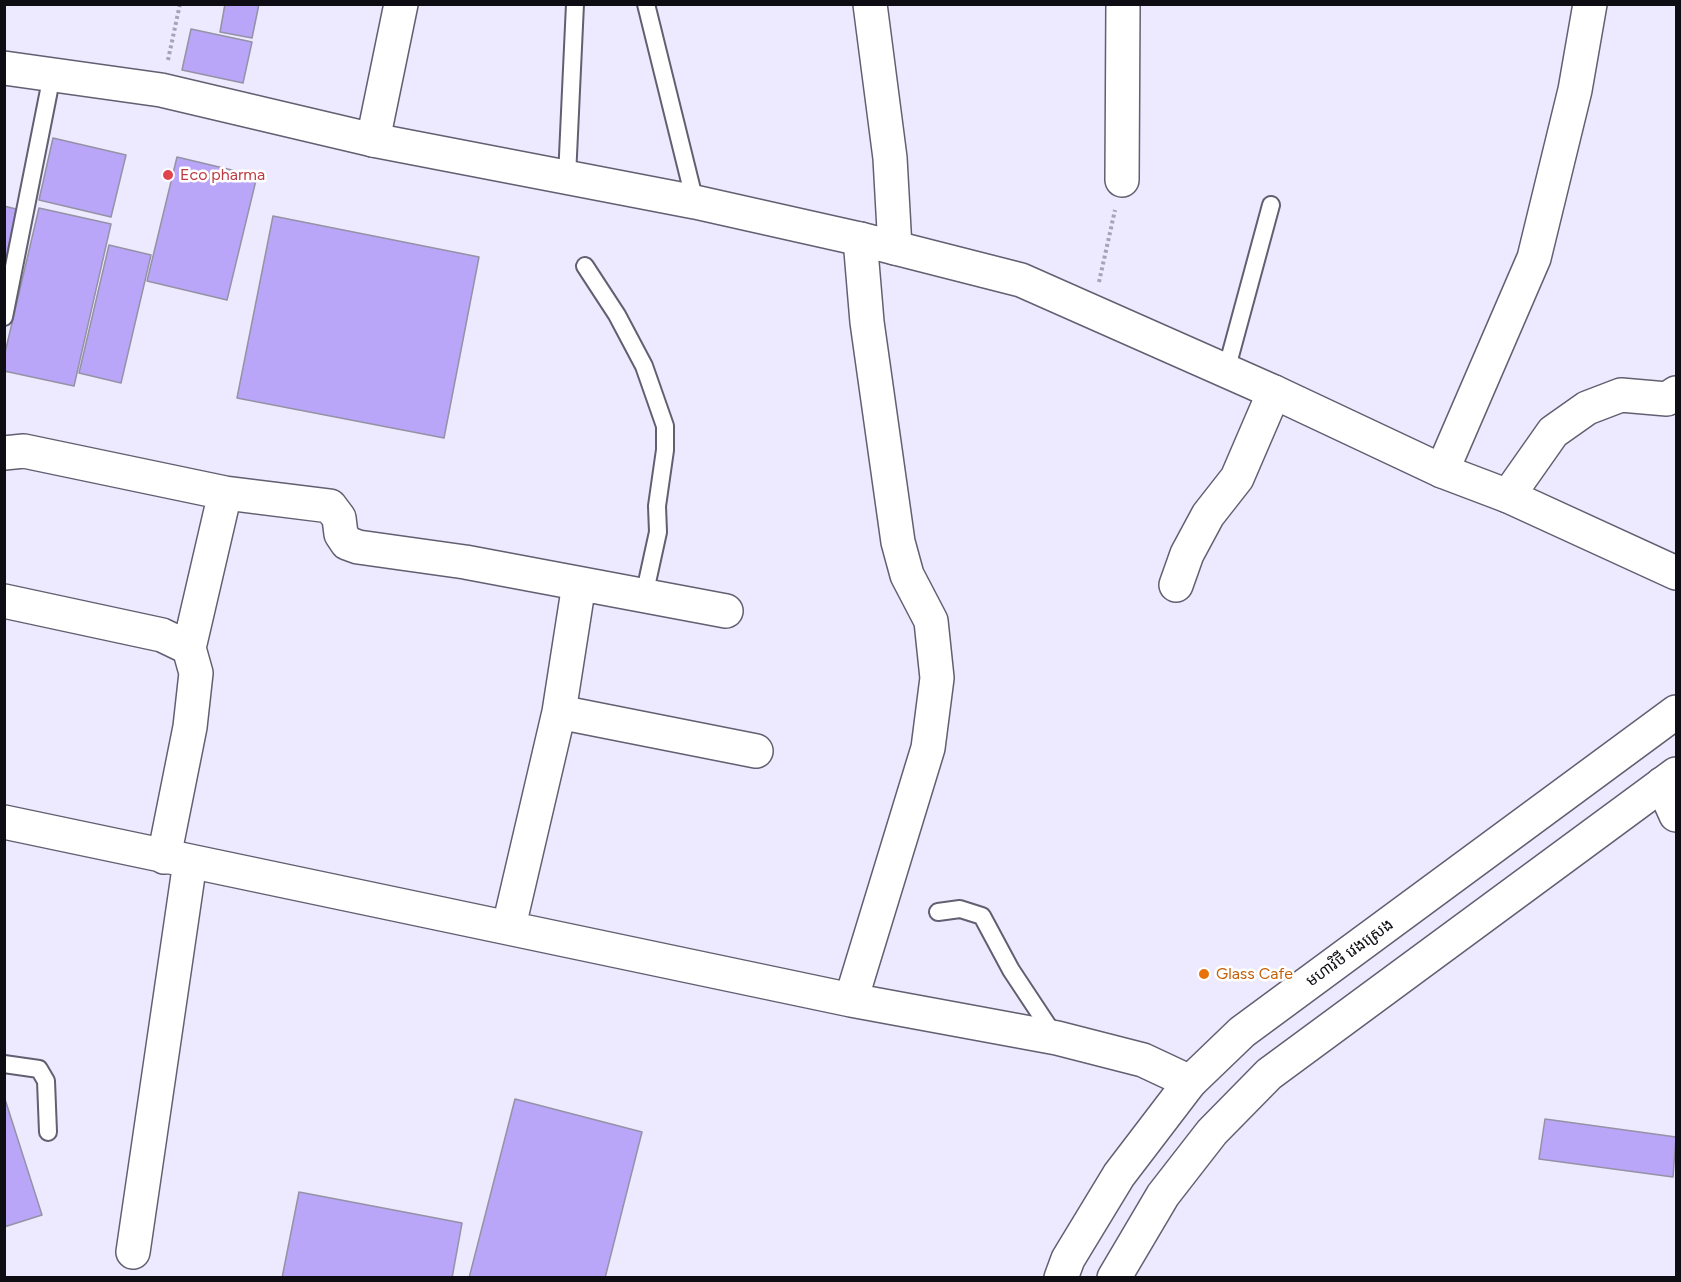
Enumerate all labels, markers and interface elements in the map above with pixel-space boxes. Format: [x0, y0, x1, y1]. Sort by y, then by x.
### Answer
place label: Eco pharma [180, 165, 265, 185]
marker: Eco pharma [161, 168, 175, 182]
street label: មហាវិថី វេងស្រេង [1303, 915, 1397, 991]
place label: Glass Cafe [1216, 964, 1293, 984]
marker: Glass Cafe [1197, 967, 1211, 981]

